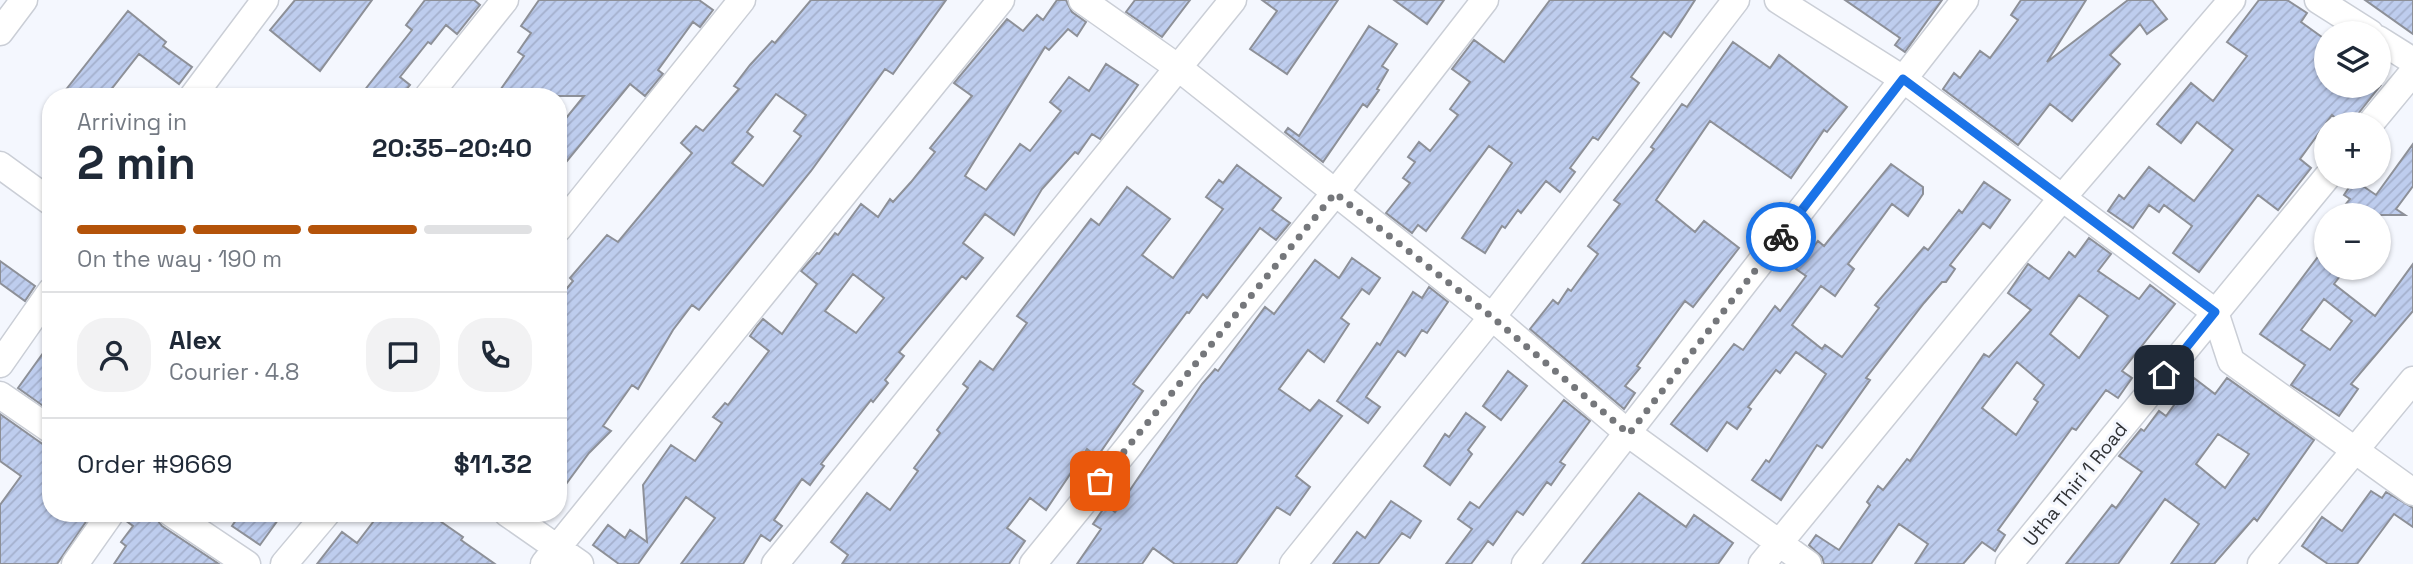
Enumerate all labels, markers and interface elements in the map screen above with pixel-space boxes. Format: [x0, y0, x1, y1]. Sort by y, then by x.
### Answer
map controls [2314, 21, 2391, 280]
button: layers [2314, 21, 2391, 98]
text: Arriving in [77, 107, 187, 137]
button: + [2314, 112, 2391, 189]
text: 20:35–20:40 [372, 131, 532, 165]
text: 2 min [77, 134, 196, 192]
courier [1746, 202, 1816, 272]
button: − [2314, 203, 2391, 280]
icon: bike [1762, 218, 1800, 256]
text: On the way · 190 m [77, 244, 282, 274]
button: person [77, 318, 151, 392]
button: chat [366, 318, 440, 392]
button: phone [458, 318, 532, 392]
text: Alex [169, 323, 222, 357]
pin [2134, 345, 2194, 405]
icon: home [2145, 356, 2183, 394]
text: Courier · 4.8 [169, 357, 299, 387]
street label: Utha Thiri 1 Road [2018, 417, 2133, 551]
text: Order #9669 [77, 447, 232, 481]
text: $11.32 [454, 447, 532, 481]
pin [1070, 451, 1130, 511]
icon: bag [1081, 462, 1119, 500]

